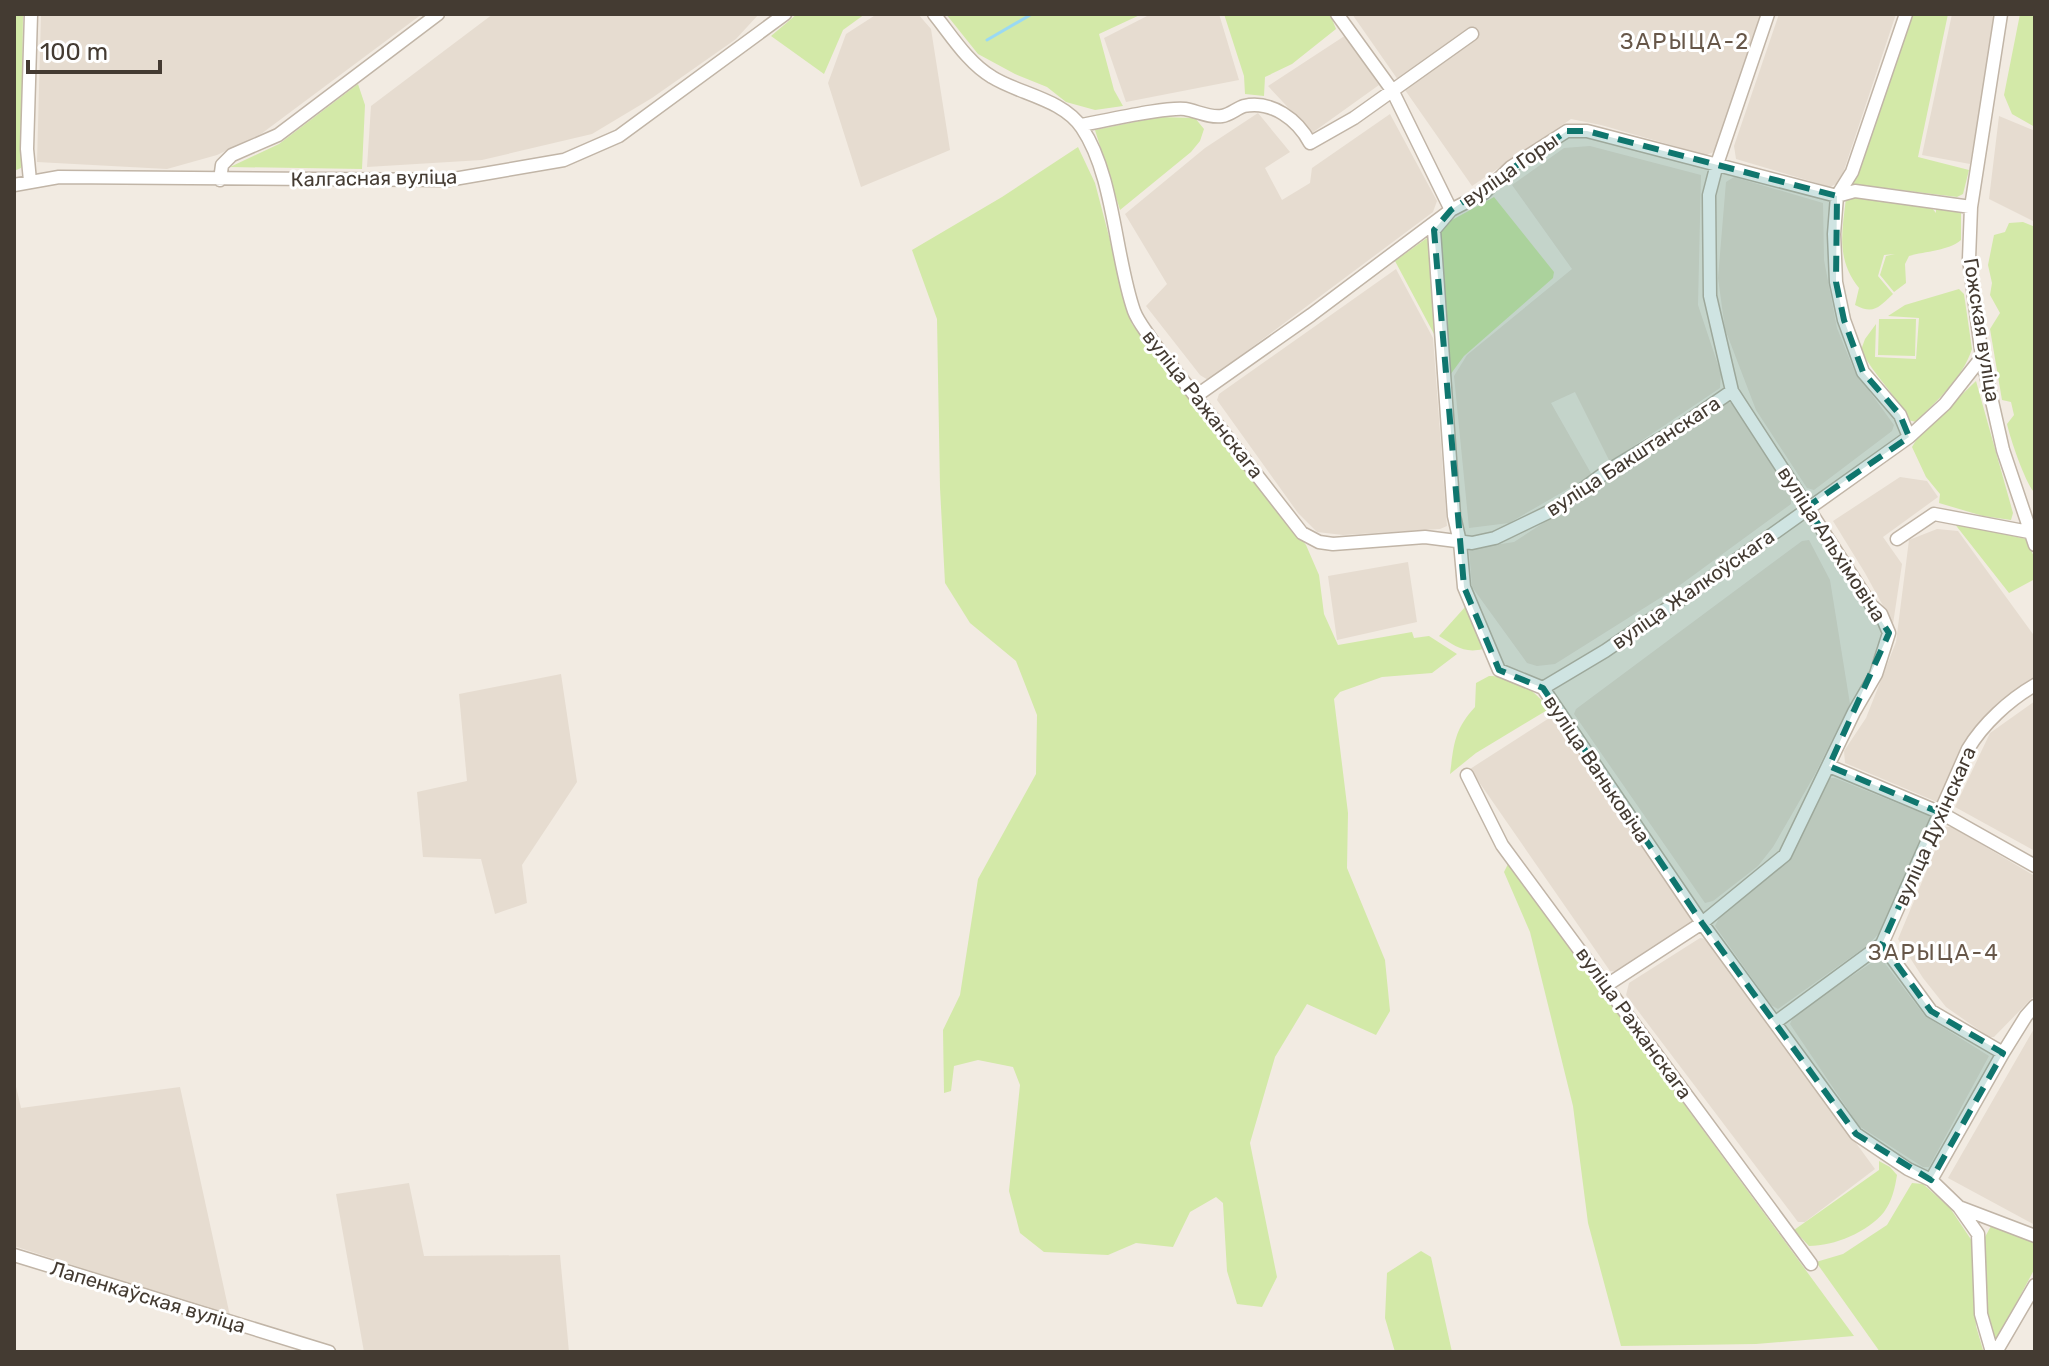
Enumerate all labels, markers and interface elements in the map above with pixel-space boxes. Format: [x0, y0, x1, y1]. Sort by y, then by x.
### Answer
scale bar [28, 24, 160, 74]
district label: ЗАРЫЦА-2 [1620, 28, 1750, 55]
text: 100 m [40, 38, 108, 66]
street label: вуліца Горы [1457, 128, 1563, 212]
street label: Калгасная вуліца [291, 165, 457, 191]
street label: Гожская вуліца [1959, 256, 2005, 404]
street label: вуліца Ражанскага [1138, 325, 1268, 483]
street label: вуліца Бакштанскага [1542, 391, 1724, 521]
street label: вуліца Альхімовіча [1773, 462, 1891, 626]
street label: вуліца Жалкоўскага [1607, 524, 1779, 654]
street label: вуліца Ваньковіча [1539, 691, 1655, 847]
street label: вуліца Духінскага [1889, 743, 1981, 909]
district label: ЗАРЫЦА-4 [1868, 939, 2000, 966]
street label: вуліца Ражанскага [1571, 942, 1697, 1104]
street label: Лапенкаўская вуліца [48, 1256, 248, 1338]

